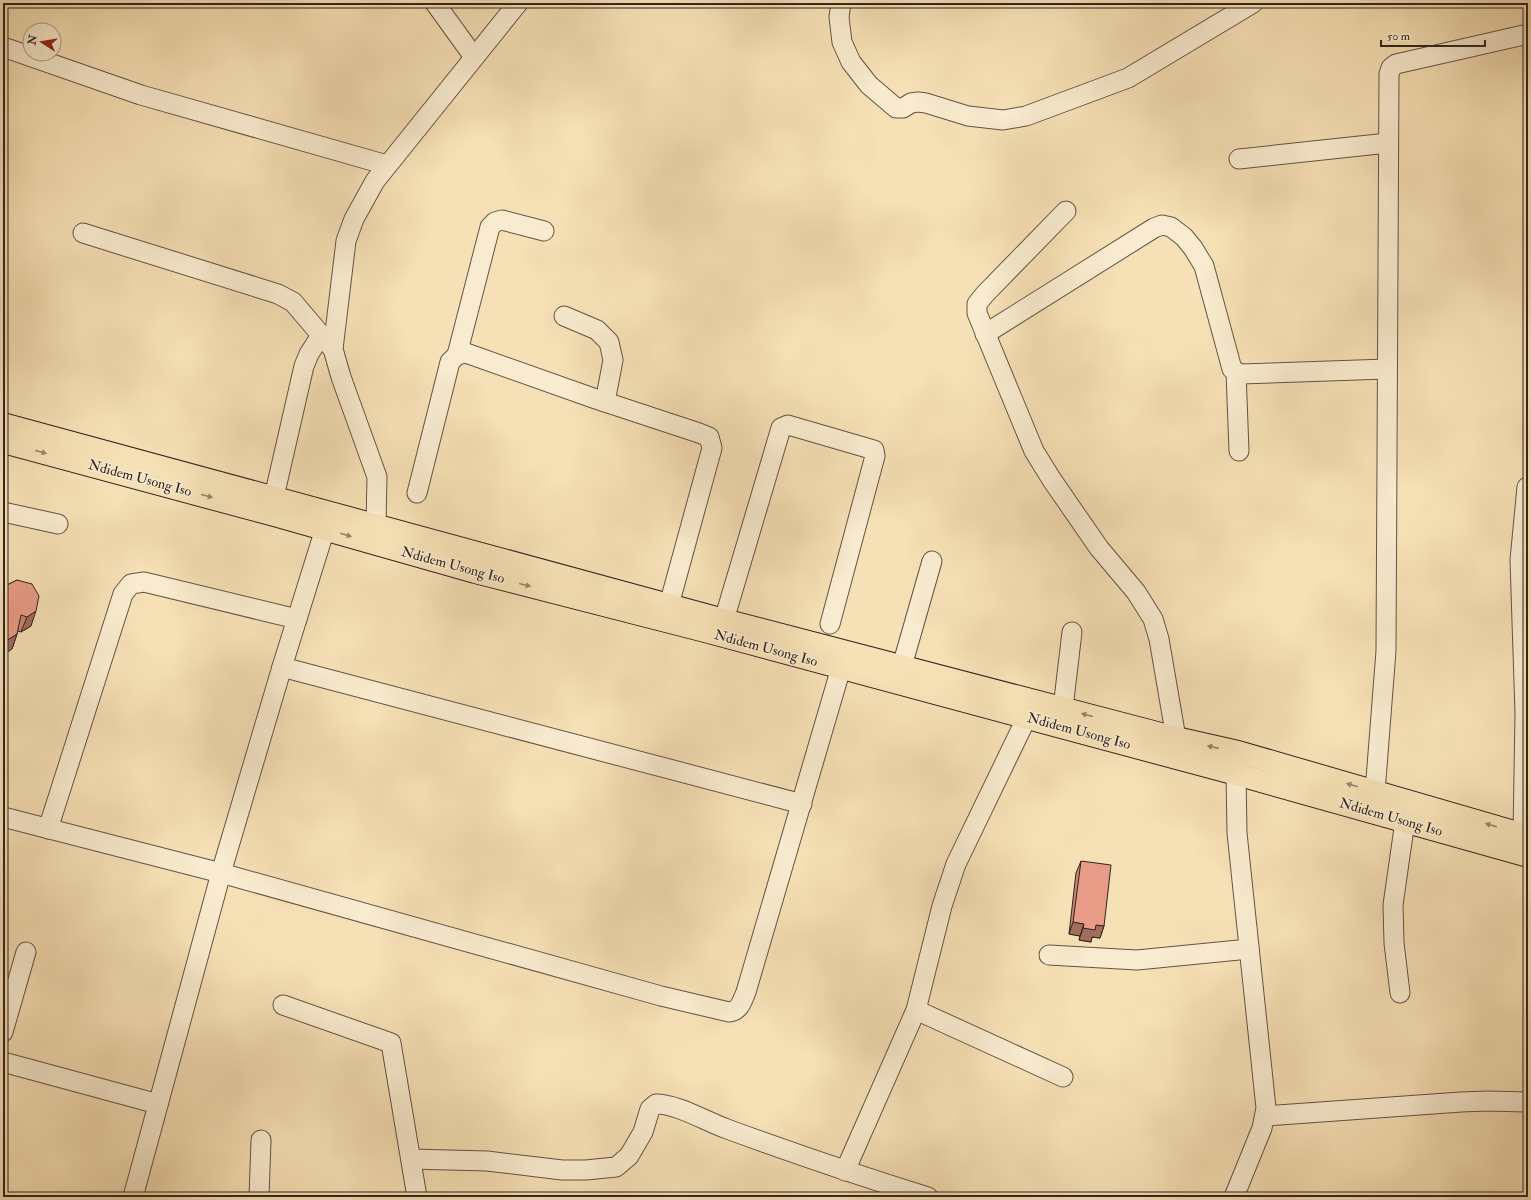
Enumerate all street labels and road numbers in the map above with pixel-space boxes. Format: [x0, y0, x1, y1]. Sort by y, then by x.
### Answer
street label: Ndidem Usong Iso [86, 456, 194, 500]
street label: Ndidem Usong Iso [399, 543, 507, 587]
street label: Ndidem Usong Iso [712, 626, 820, 670]
street label: Ndidem Usong Iso [1025, 709, 1133, 753]
street label: Ndidem Usong Iso [1337, 794, 1445, 840]

